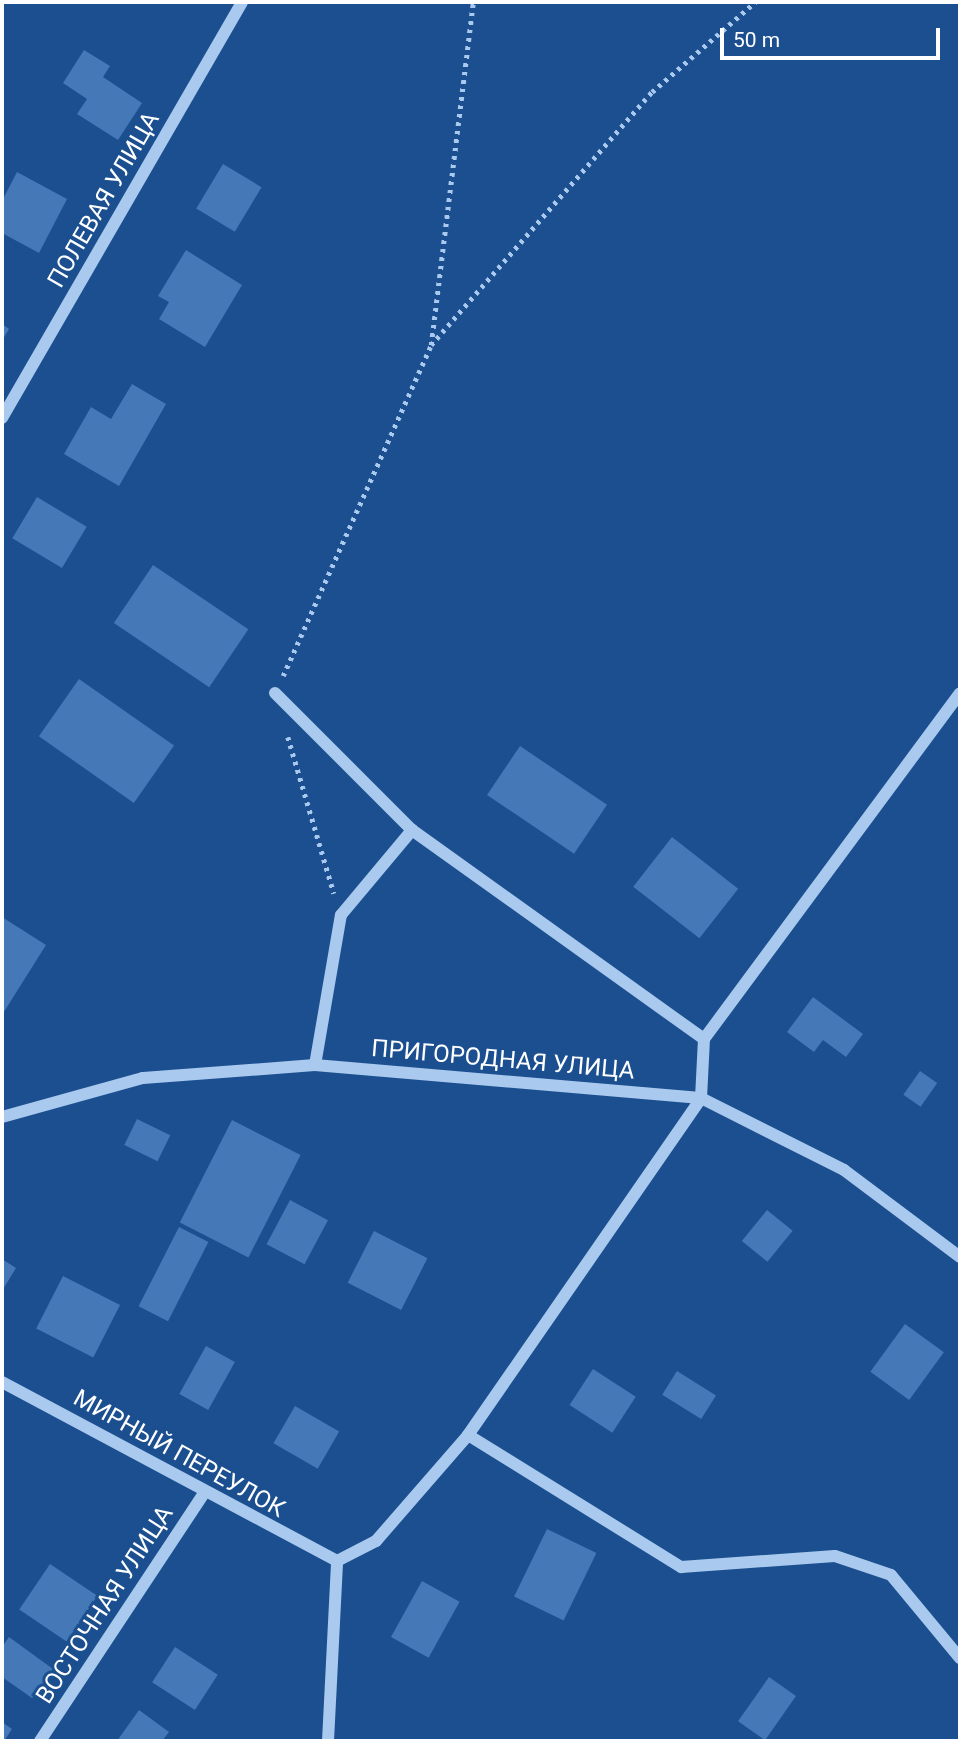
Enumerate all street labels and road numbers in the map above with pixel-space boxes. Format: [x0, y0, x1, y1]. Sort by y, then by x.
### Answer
street label: ПОЛЕВАЯ УЛИЦА [42, 107, 166, 293]
street label: ПРИГОРОДНАЯ УЛИЦА [370, 1034, 636, 1086]
street label: МИРНЫЙ ПЕРЕУЛОК [68, 1384, 290, 1524]
street label: ВОСТОЧНАЯ УЛИЦА [30, 1501, 180, 1709]

